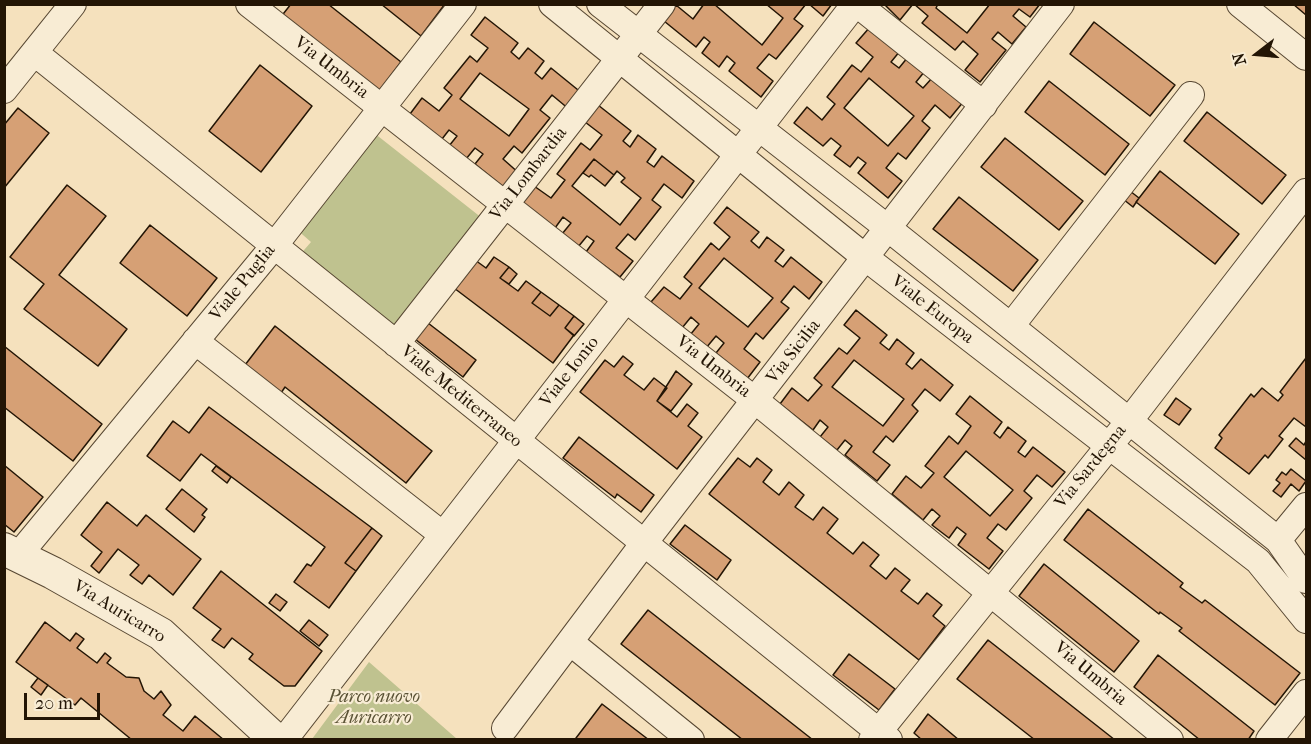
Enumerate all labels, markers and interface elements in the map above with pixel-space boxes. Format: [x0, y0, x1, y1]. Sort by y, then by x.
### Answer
north arrow [1227, 24, 1287, 84]
street label: Via Umbria [289, 32, 373, 104]
text: N [1228, 51, 1250, 68]
street label: Via Lombardia [486, 123, 572, 225]
street label: Viale Puglia [206, 240, 280, 326]
street label: Viale Europa [886, 271, 978, 349]
street label: Via Sicilia [762, 316, 826, 388]
street label: Via Umbria [671, 331, 755, 403]
street label: Viale Ionio [536, 332, 604, 412]
street label: Viale Mediterraneo [396, 341, 526, 453]
street label: Via Sardegna [1051, 421, 1131, 513]
street label: Via Auricarro [69, 576, 169, 648]
street label: Via Umbria [1049, 637, 1131, 711]
scale bar [27, 681, 104, 719]
park label: Parco nuovo Auricarro [328, 687, 420, 730]
text: 20 m [35, 693, 73, 714]

